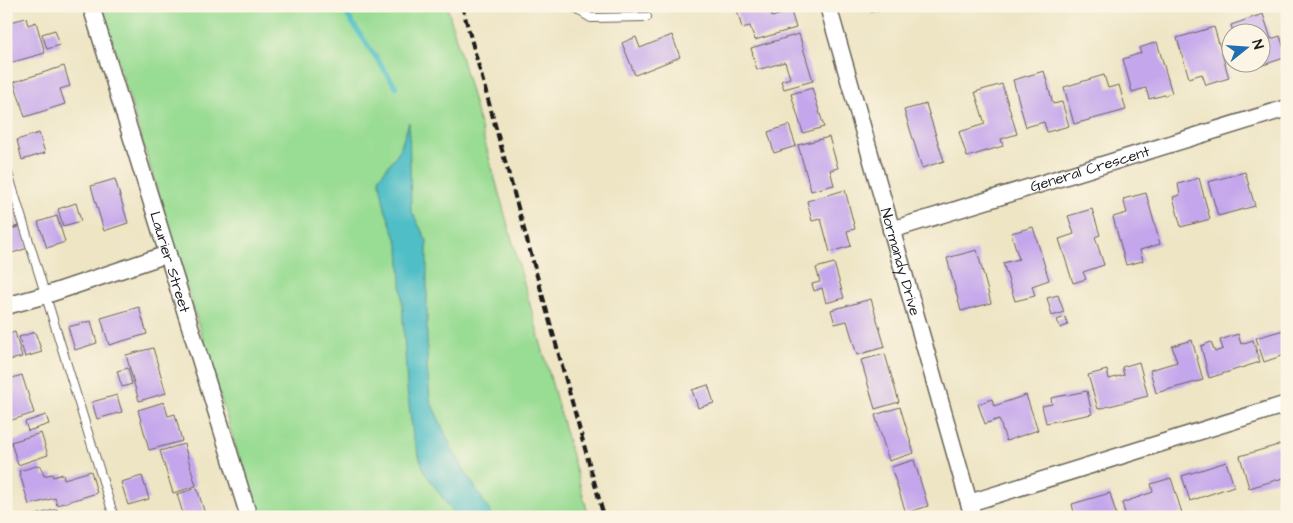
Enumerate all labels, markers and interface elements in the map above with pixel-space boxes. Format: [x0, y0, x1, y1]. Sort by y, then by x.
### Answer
north arrow [1220, 22, 1270, 72]
text: N [1247, 37, 1268, 52]
street label: General Crescent [1027, 140, 1152, 197]
street label: Normandy Drive [875, 206, 926, 318]
street label: Laurier Street [145, 209, 196, 315]

